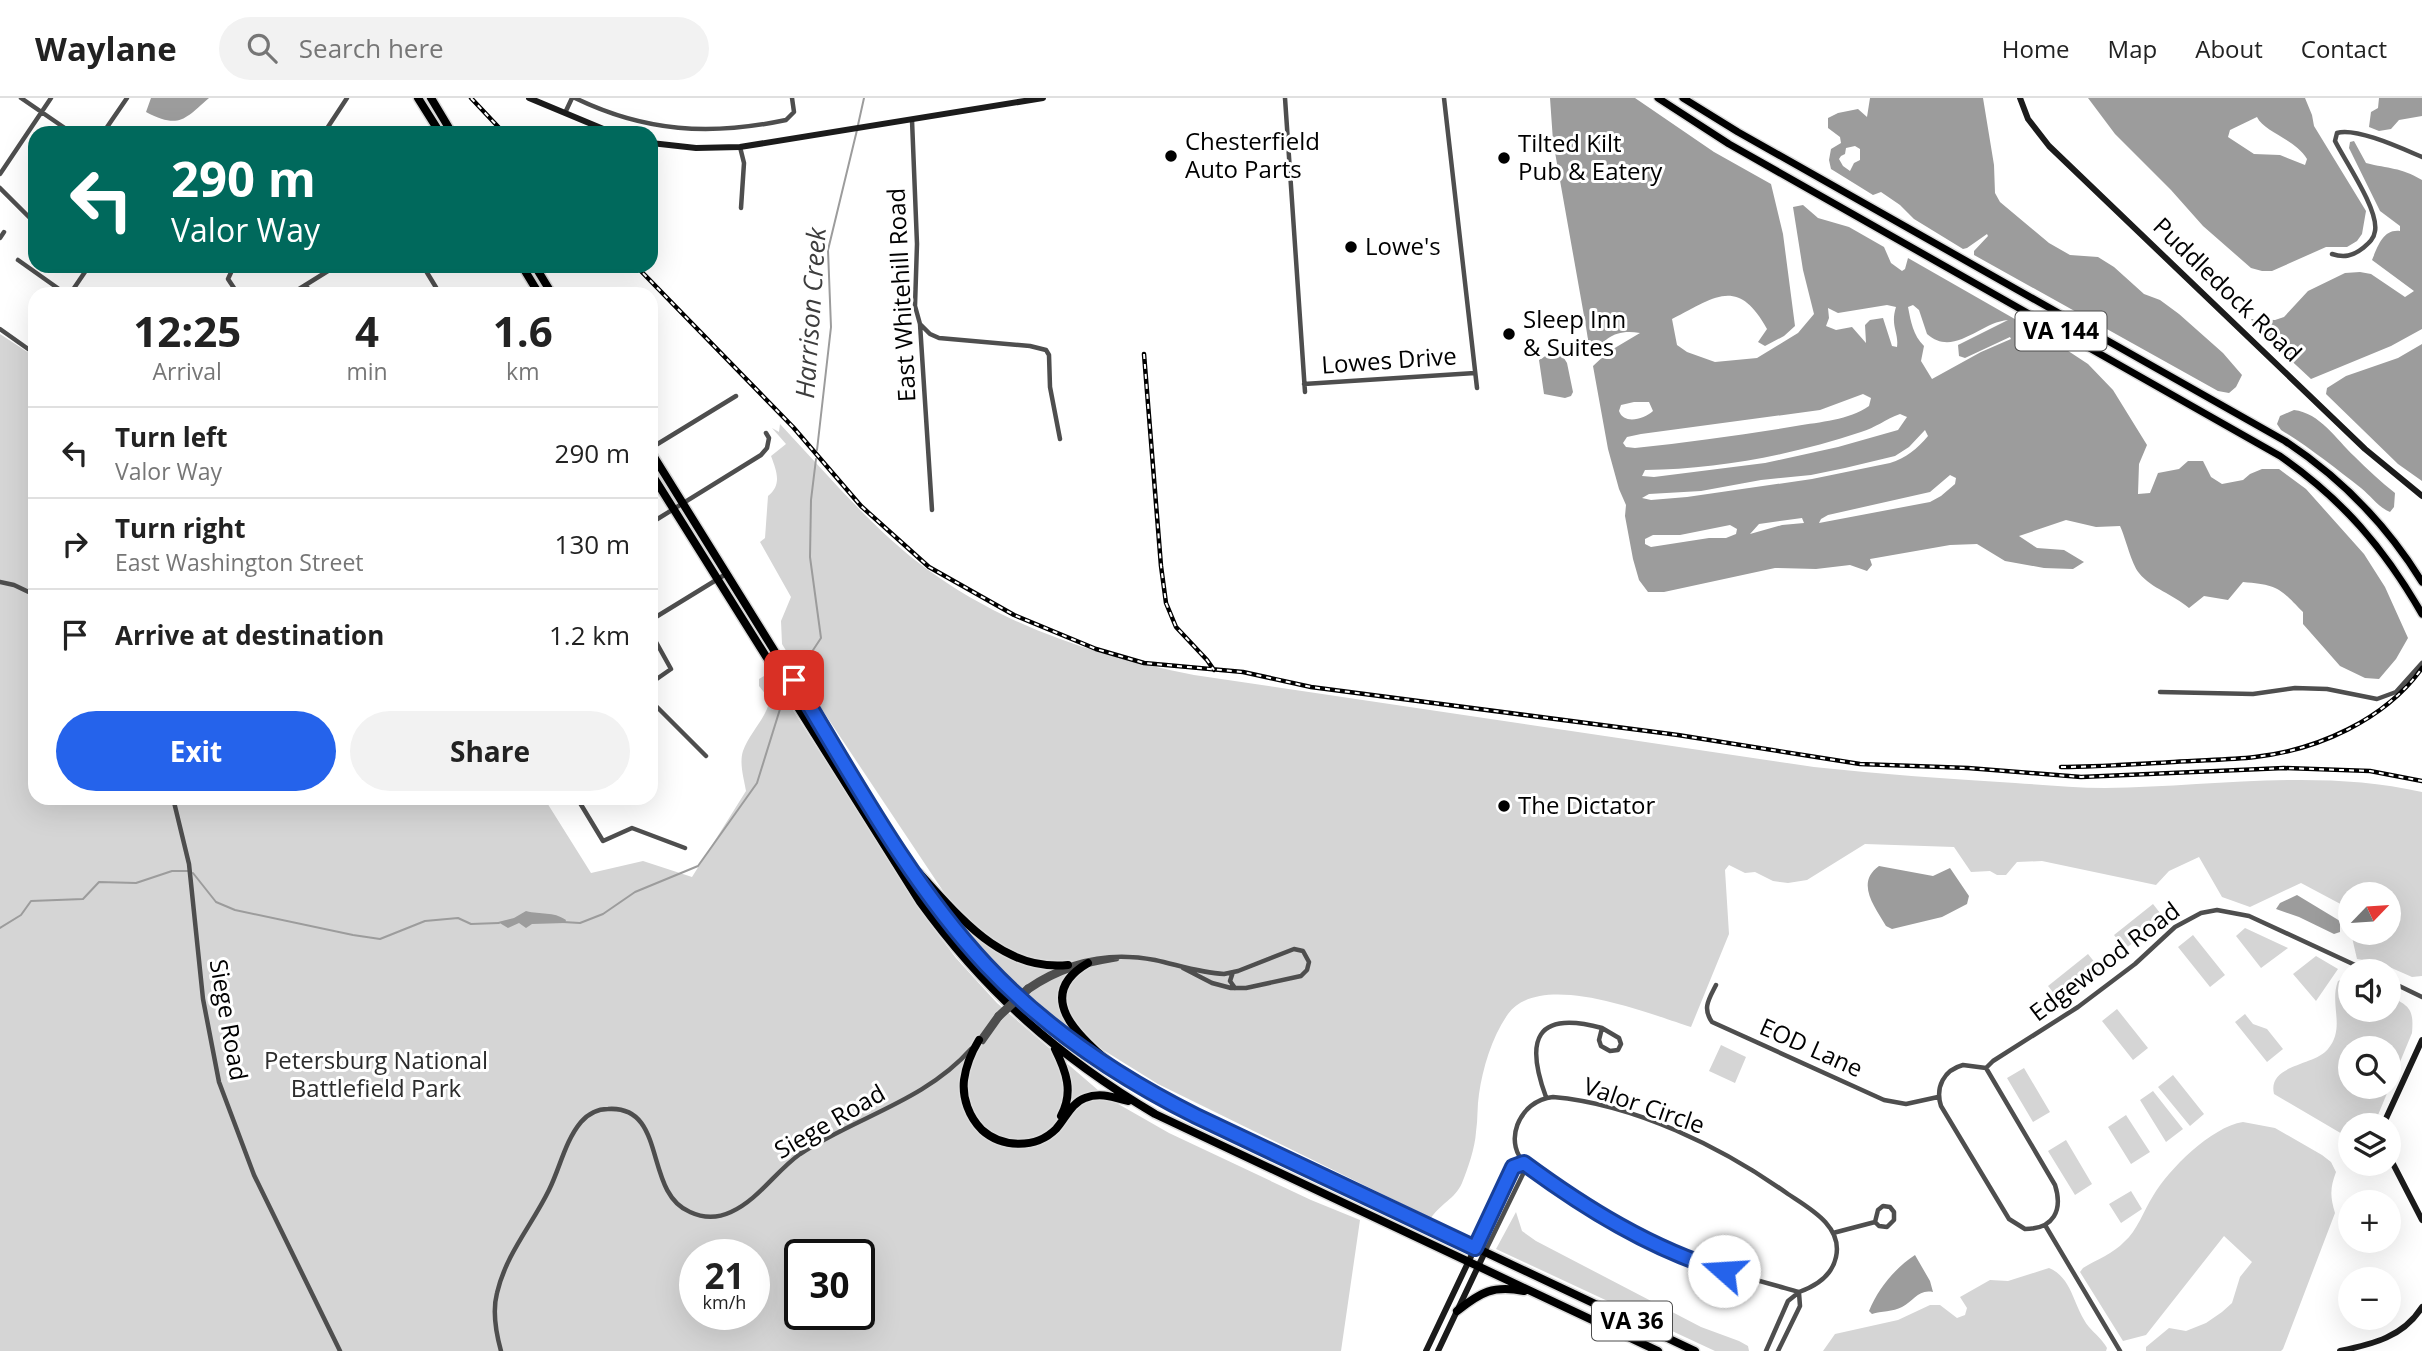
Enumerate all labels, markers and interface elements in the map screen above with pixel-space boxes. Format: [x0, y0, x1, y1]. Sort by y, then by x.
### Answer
search box [219, 17, 709, 80]
text: Waylane [35, 26, 177, 71]
icon: search [243, 29, 281, 67]
text: Search here [299, 30, 444, 66]
text: Home [2002, 32, 2070, 65]
text: Map [2108, 32, 2157, 65]
text: About [2195, 32, 2263, 65]
text: Contact [2301, 32, 2387, 65]
place label: Chesterfield Auto Parts [1185, 124, 1320, 185]
place label: Tilted Kilt Pub & Eatery [1518, 126, 1663, 187]
text: 290 m [171, 145, 316, 211]
marker: Chesterfield Auto Parts [1163, 148, 1179, 164]
marker: Tilted Kilt Pub & Eatery [1496, 150, 1512, 166]
icon: left [56, 154, 147, 245]
street label: East Whitehill Road [878, 187, 923, 403]
text: Valor Way [171, 208, 320, 251]
street label: Puddledock Road [2147, 209, 2310, 368]
water label: Harrison Creek [786, 225, 834, 400]
place label: Lowe's [1365, 229, 1441, 262]
marker: Lowe's [1343, 239, 1359, 255]
text: 12:25 [133, 302, 241, 359]
text: 4 [355, 302, 379, 359]
text: 1.6 [493, 302, 553, 359]
place label: Sleep Inn & Suites [1523, 302, 1626, 363]
road number: VA 144 [2016, 312, 2106, 350]
marker: Sleep Inn & Suites [1501, 326, 1517, 342]
street label: Lowes Drive [1320, 338, 1458, 381]
text: Arrival [153, 355, 222, 387]
text: min [346, 355, 388, 387]
text: km [506, 355, 539, 387]
text: Turn left [115, 419, 227, 455]
icon: left [56, 434, 94, 472]
text: 290 m [555, 435, 630, 471]
text: Valor Way [115, 455, 222, 487]
text: Turn right [115, 510, 246, 546]
icon: right [56, 525, 94, 563]
text: 130 m [555, 526, 630, 562]
text: East Washington Street [115, 546, 364, 578]
icon: arrive [56, 616, 94, 654]
text: Arrive at destination [115, 617, 384, 653]
text: 1.2 km [549, 617, 630, 653]
pin [764, 650, 824, 710]
icon: arrive [775, 661, 813, 699]
button: Exit [56, 711, 336, 791]
button: Share [350, 711, 630, 791]
place label: The Dictator [1518, 788, 1656, 821]
marker: The Dictator [1496, 798, 1512, 814]
north arrow [2338, 882, 2401, 945]
map controls [2338, 882, 2401, 1330]
street label: Edgewood Road [2022, 893, 2186, 1028]
street label: Siege Road [203, 956, 256, 1083]
button: sound [2338, 959, 2401, 1022]
street label: EOD Lane [1755, 1009, 1868, 1084]
button: search [2338, 1036, 2401, 1099]
park label: Petersburg National Battlefield Park [264, 1043, 488, 1104]
street label: Valor Circle [1579, 1068, 1710, 1141]
street label: Siege Road [768, 1076, 891, 1166]
button: layers [2338, 1113, 2401, 1176]
button: + [2338, 1190, 2401, 1253]
position arrow [1687, 1234, 1761, 1308]
speed limit sign: 30 [784, 1239, 875, 1330]
text: 21 [704, 1252, 745, 1299]
button: − [2338, 1267, 2401, 1330]
text: km/h [703, 1290, 746, 1314]
road number: VA 36 [1592, 1302, 1672, 1340]

